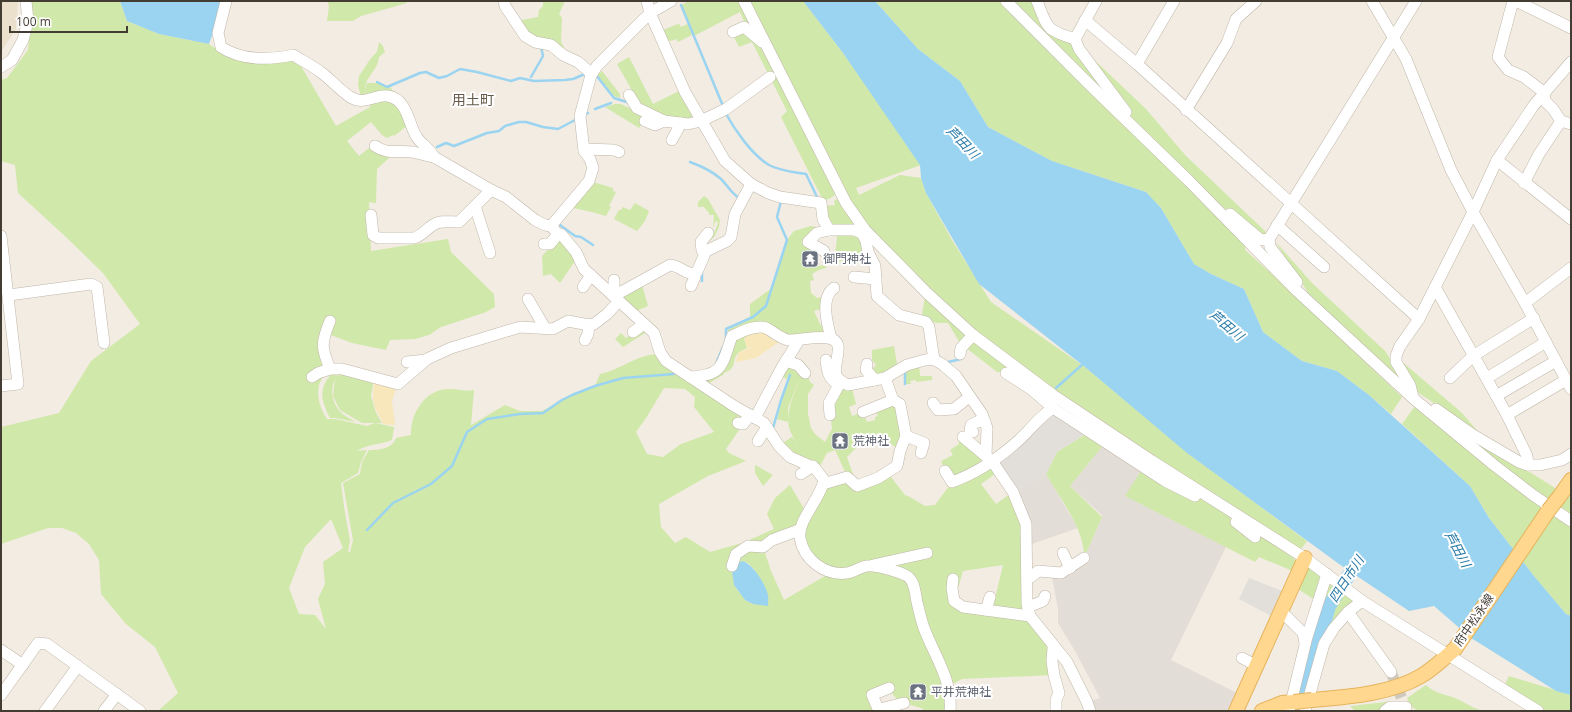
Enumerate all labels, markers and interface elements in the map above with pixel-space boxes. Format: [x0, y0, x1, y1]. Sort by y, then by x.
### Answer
scale bar [10, 8, 127, 34]
text: 100 m [16, 13, 51, 30]
district label: 用土町 [452, 90, 494, 109]
water label: 芦田川 [943, 122, 984, 164]
temple icon: 御門神社 [800, 249, 820, 269]
place label: 御門神社 [823, 250, 871, 267]
water label: 芦田川 [1206, 306, 1249, 346]
temple icon: 荒神社 [830, 431, 850, 451]
place label: 荒神社 [853, 432, 889, 449]
water label: 芦田川 [1441, 528, 1476, 572]
water label: 四日市川 [1324, 551, 1369, 606]
street label: 府中松永線 [1450, 590, 1497, 649]
temple icon: 平井荒神社 [908, 682, 928, 702]
place label: 平井荒神社 [931, 683, 991, 700]

